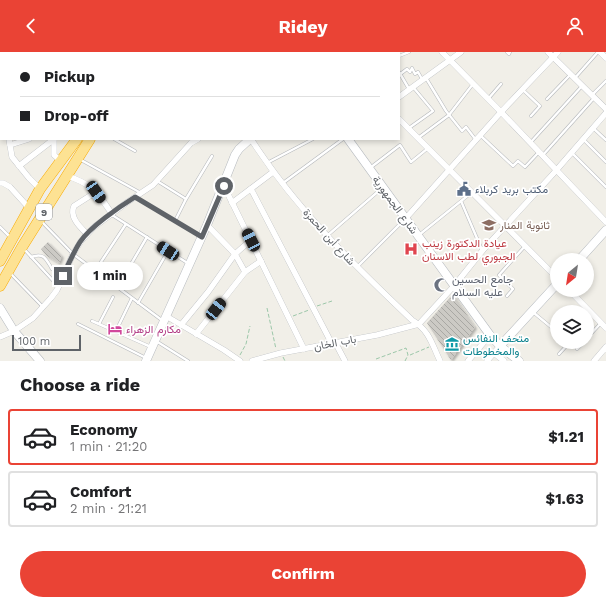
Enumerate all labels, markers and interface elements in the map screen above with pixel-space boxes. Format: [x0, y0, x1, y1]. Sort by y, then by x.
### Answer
icon: back [20, 15, 42, 37]
icon: person [564, 15, 586, 37]
text: Ridey [278, 16, 328, 37]
text: Pickup [44, 68, 95, 86]
text: Drop-off [44, 107, 109, 125]
street label: شارع الجمهورية [369, 173, 421, 237]
route start [215, 177, 233, 195]
car [84, 179, 108, 205]
public building icon: مكتب بريد كربلاء [456, 181, 472, 197]
place label: مكتب بريد كربلاء [475, 183, 548, 196]
road number: 9 [36, 204, 52, 220]
street label: شارع أبن الحمزة [300, 206, 358, 269]
school or university icon: ثانوية المنار [481, 217, 497, 233]
place label: ثانوية المنار [499, 219, 550, 232]
car [240, 227, 262, 253]
place label: عيادة الدكتورة زينب الجبوري لطب الاسنان [422, 237, 515, 266]
car [155, 239, 181, 263]
hospital icon: عيادة الدكتورة زينب الجبوري لطب الاسنان [403, 241, 419, 257]
north arrow [550, 253, 594, 297]
map controls [550, 253, 594, 349]
callout: 1 min [77, 262, 143, 290]
route end [54, 267, 72, 285]
text: 1 min [93, 268, 127, 283]
place label: جامع الحسين عليه السلام [452, 273, 513, 300]
mosque icon: جامع الحسين عليه السلام [433, 277, 449, 293]
car [204, 296, 228, 322]
button: layers [550, 305, 594, 349]
hotel icon: مكارم الزهراء [107, 321, 123, 337]
place label: مكارم الزهراء [126, 323, 181, 337]
place label: متحف النفائس والمخطوطات [463, 332, 529, 358]
scale bar [12, 333, 81, 352]
street label: باب الخان [313, 333, 357, 353]
text: 100 m [18, 335, 50, 348]
museum icon: متحف النفائس والمخطوطات [444, 336, 460, 352]
text: Choose a ride [20, 374, 140, 395]
icon: car [22, 419, 58, 455]
text: Economy [70, 421, 137, 439]
text: $1.21 [548, 428, 584, 446]
text: 1 min · 21:20 [70, 439, 147, 454]
icon: car [22, 481, 58, 517]
text: Comfort [70, 483, 131, 501]
text: $1.63 [546, 490, 584, 508]
text: 2 min · 21:21 [70, 501, 147, 516]
button: Confirm [20, 551, 586, 597]

